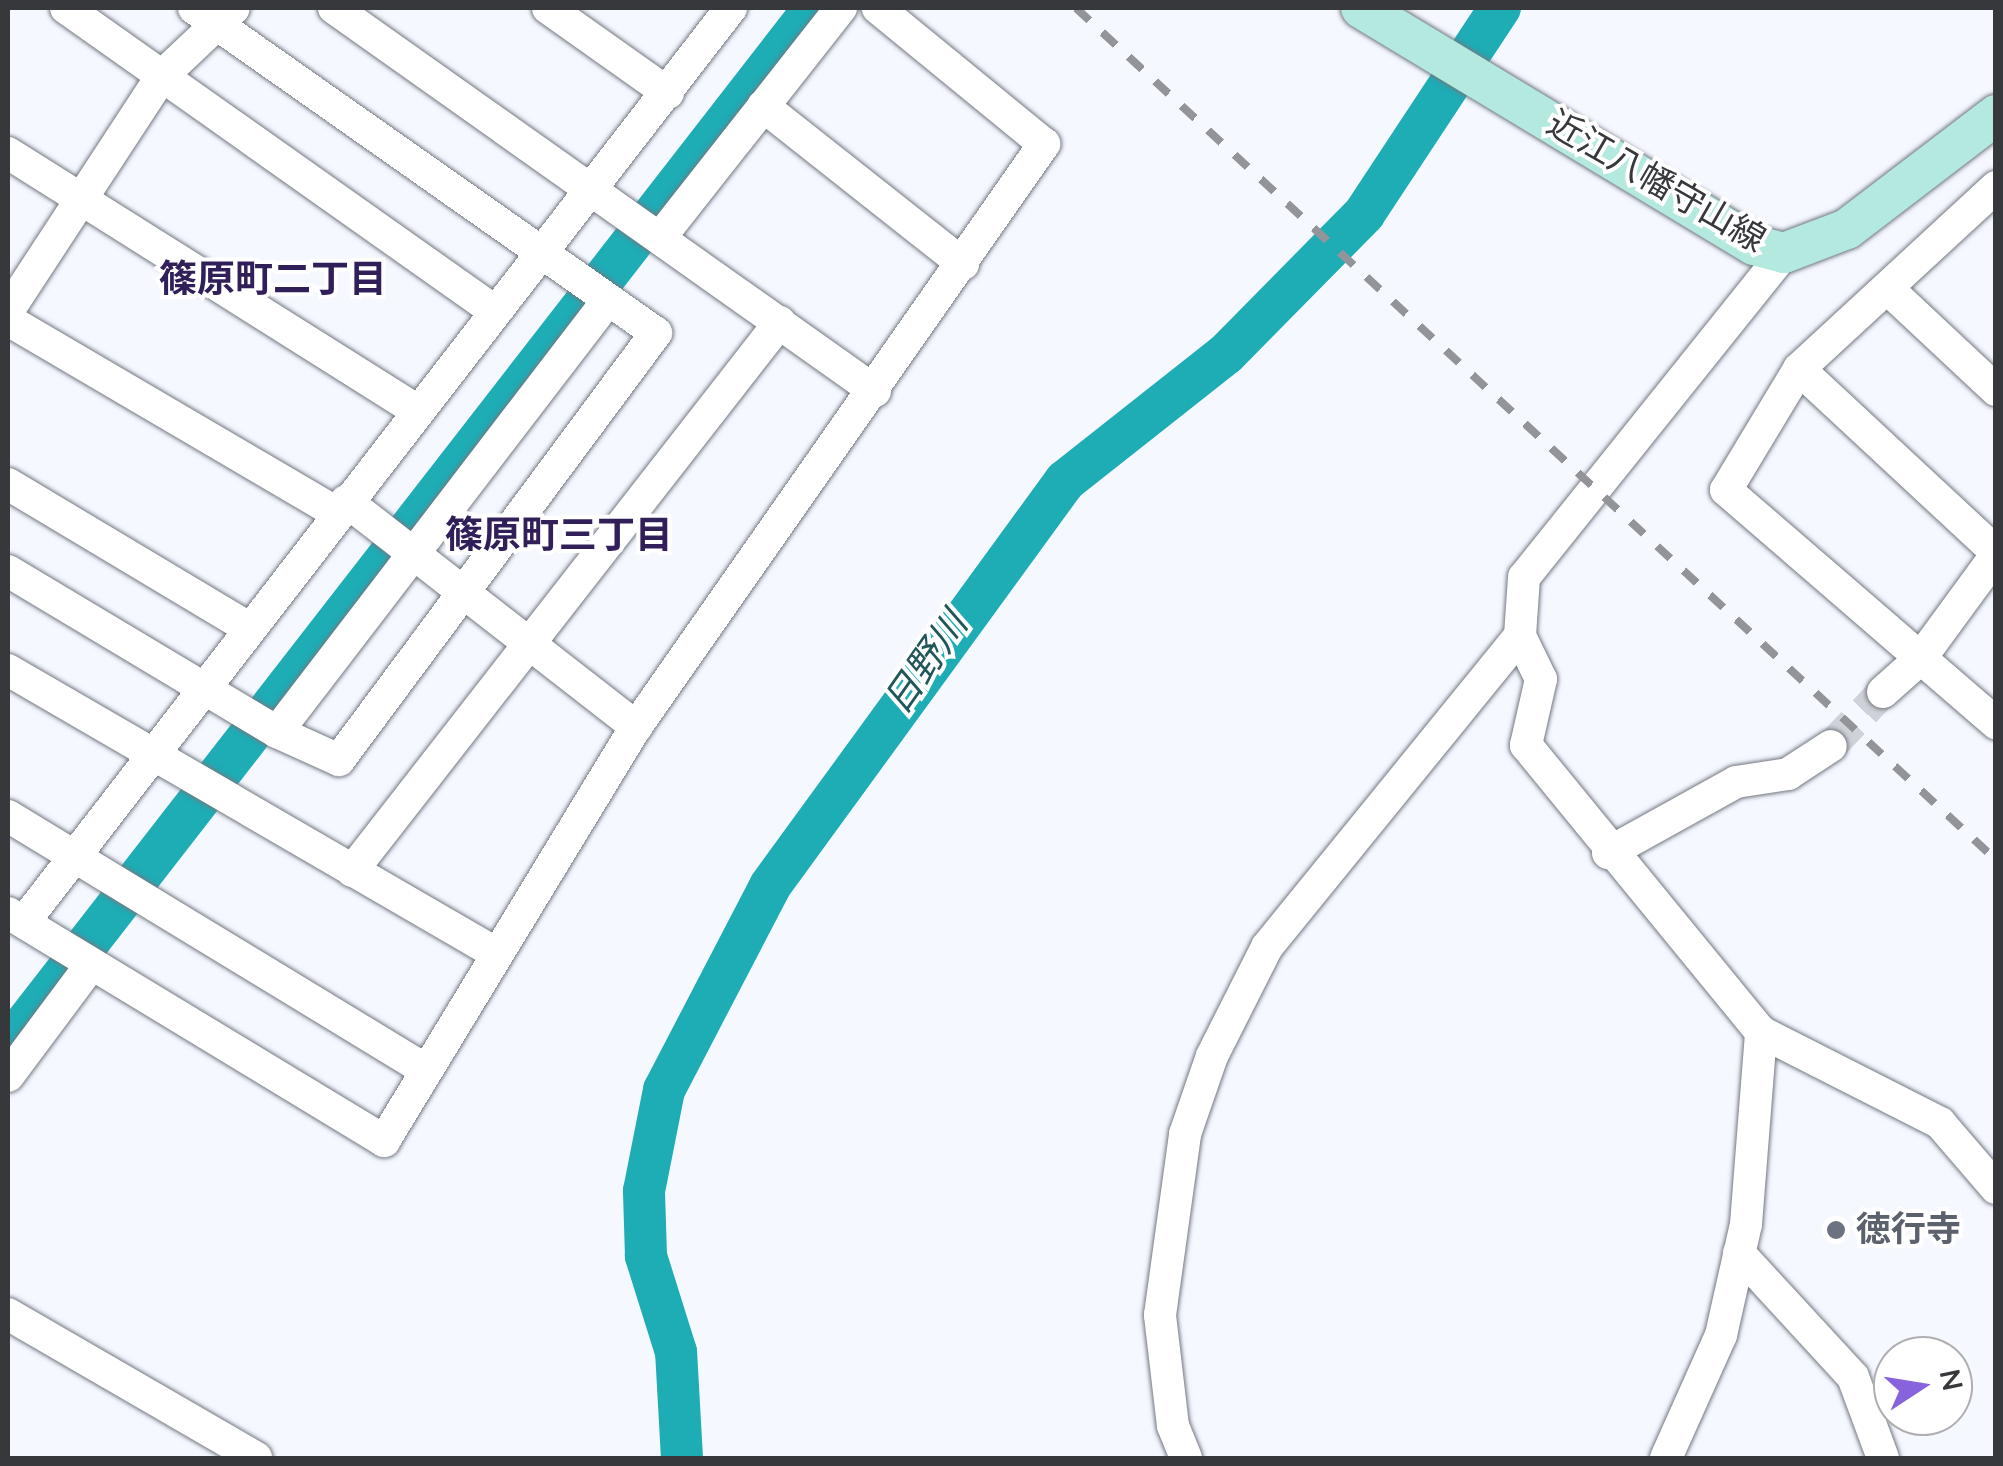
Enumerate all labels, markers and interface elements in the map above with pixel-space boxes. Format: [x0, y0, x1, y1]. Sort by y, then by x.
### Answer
street label: 近江八幡守山線 [1539, 103, 1773, 261]
district label: 篠原町二丁目 [159, 257, 387, 303]
district label: 篠原町三丁目 [445, 513, 673, 559]
water label: 日野川 [875, 603, 977, 723]
place label: 徳行寺 [1856, 1209, 1961, 1251]
marker: 徳行寺 [1825, 1219, 1847, 1241]
north arrow [1873, 1336, 1973, 1436]
text: N [1930, 1366, 1971, 1394]

